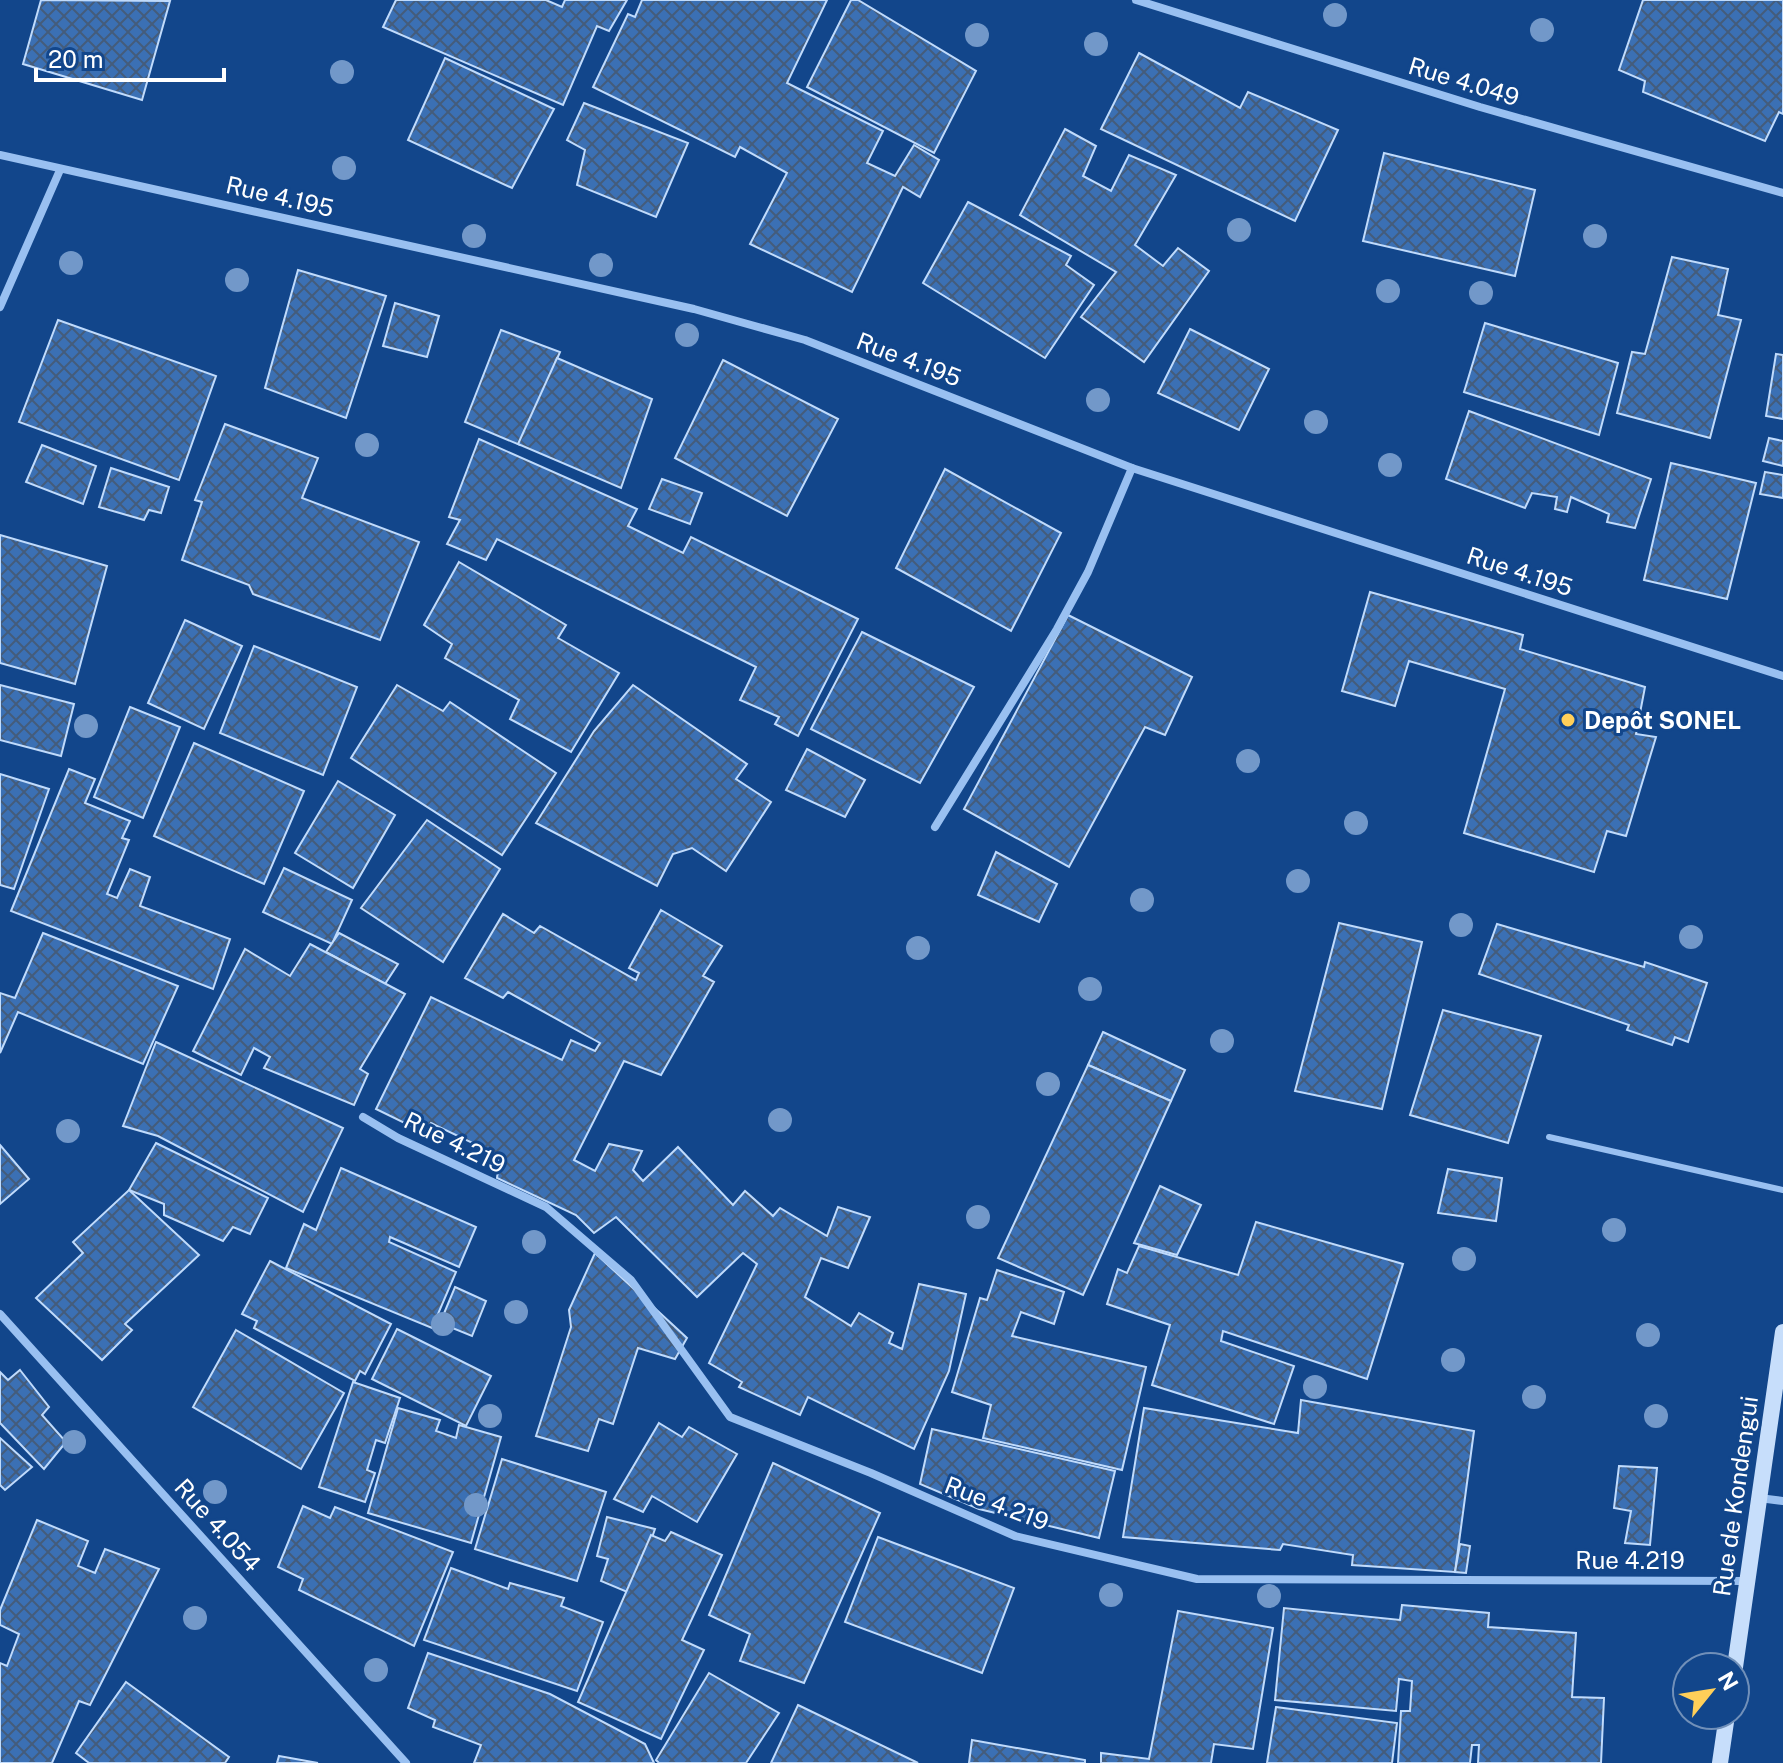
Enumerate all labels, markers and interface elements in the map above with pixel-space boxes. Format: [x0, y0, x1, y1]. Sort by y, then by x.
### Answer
scale bar [36, 32, 224, 82]
text: 20 m [48, 45, 104, 73]
street label: Rue 4.049 [1405, 51, 1523, 111]
street label: Rue 4.195 [223, 170, 337, 222]
street label: Rue 4.195 [853, 326, 965, 392]
street label: Rue 4.195 [1463, 541, 1577, 601]
place label: Depôt SONEL [1584, 706, 1741, 734]
marker: Depôt SONEL [1559, 711, 1577, 729]
street label: Rue 4.219 [400, 1105, 510, 1179]
street label: Rue de Kondengui [1707, 1394, 1763, 1598]
street label: Rue 4.219 [941, 1470, 1053, 1536]
street label: Rue 4.054 [169, 1473, 267, 1577]
street label: Rue 4.219 [1575, 1546, 1685, 1574]
north arrow [1671, 1651, 1751, 1731]
text: N [1713, 1667, 1744, 1695]

